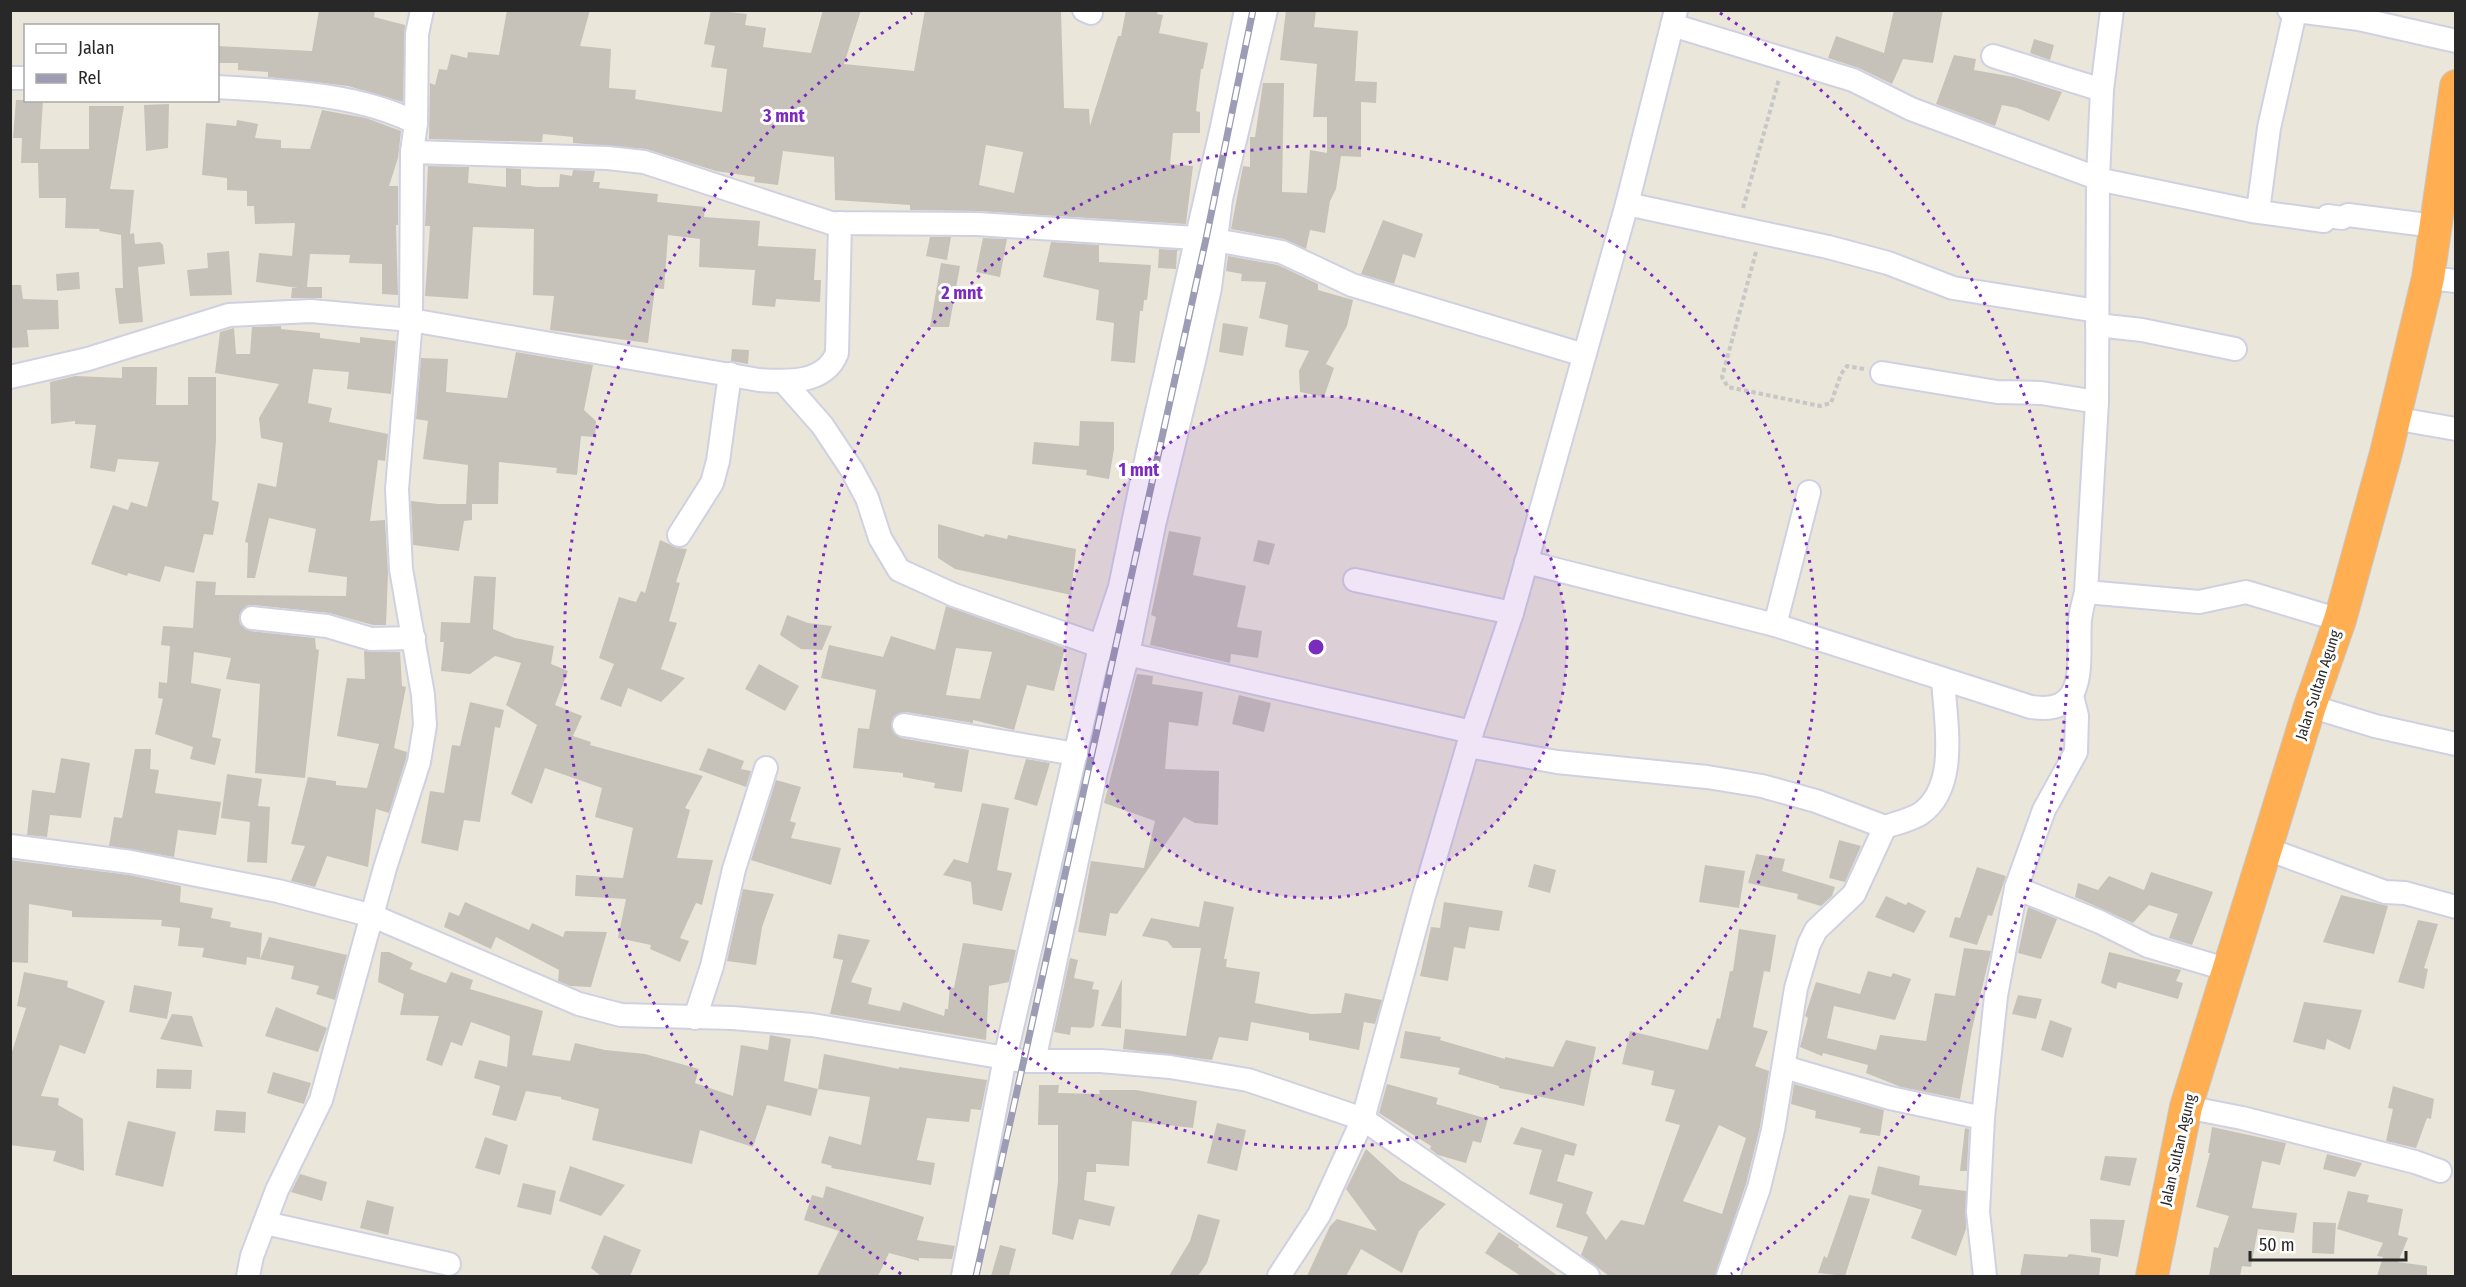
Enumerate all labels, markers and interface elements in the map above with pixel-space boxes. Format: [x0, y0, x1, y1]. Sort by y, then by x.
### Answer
legend [24, 24, 219, 102]
text: Jalan [78, 37, 115, 59]
text: Rel [78, 67, 101, 89]
text: 3 mnt [762, 105, 806, 127]
text: 2 mnt [940, 282, 983, 304]
text: 1 mnt [1119, 459, 1160, 481]
street label: Jalan Sultan Agung [2292, 628, 2344, 742]
centre of rings [1306, 637, 1326, 657]
street label: Jalan Sultan Agung [2156, 1092, 2200, 1208]
scale bar [2250, 1224, 2406, 1262]
text: 50 m [2259, 1234, 2295, 1256]

